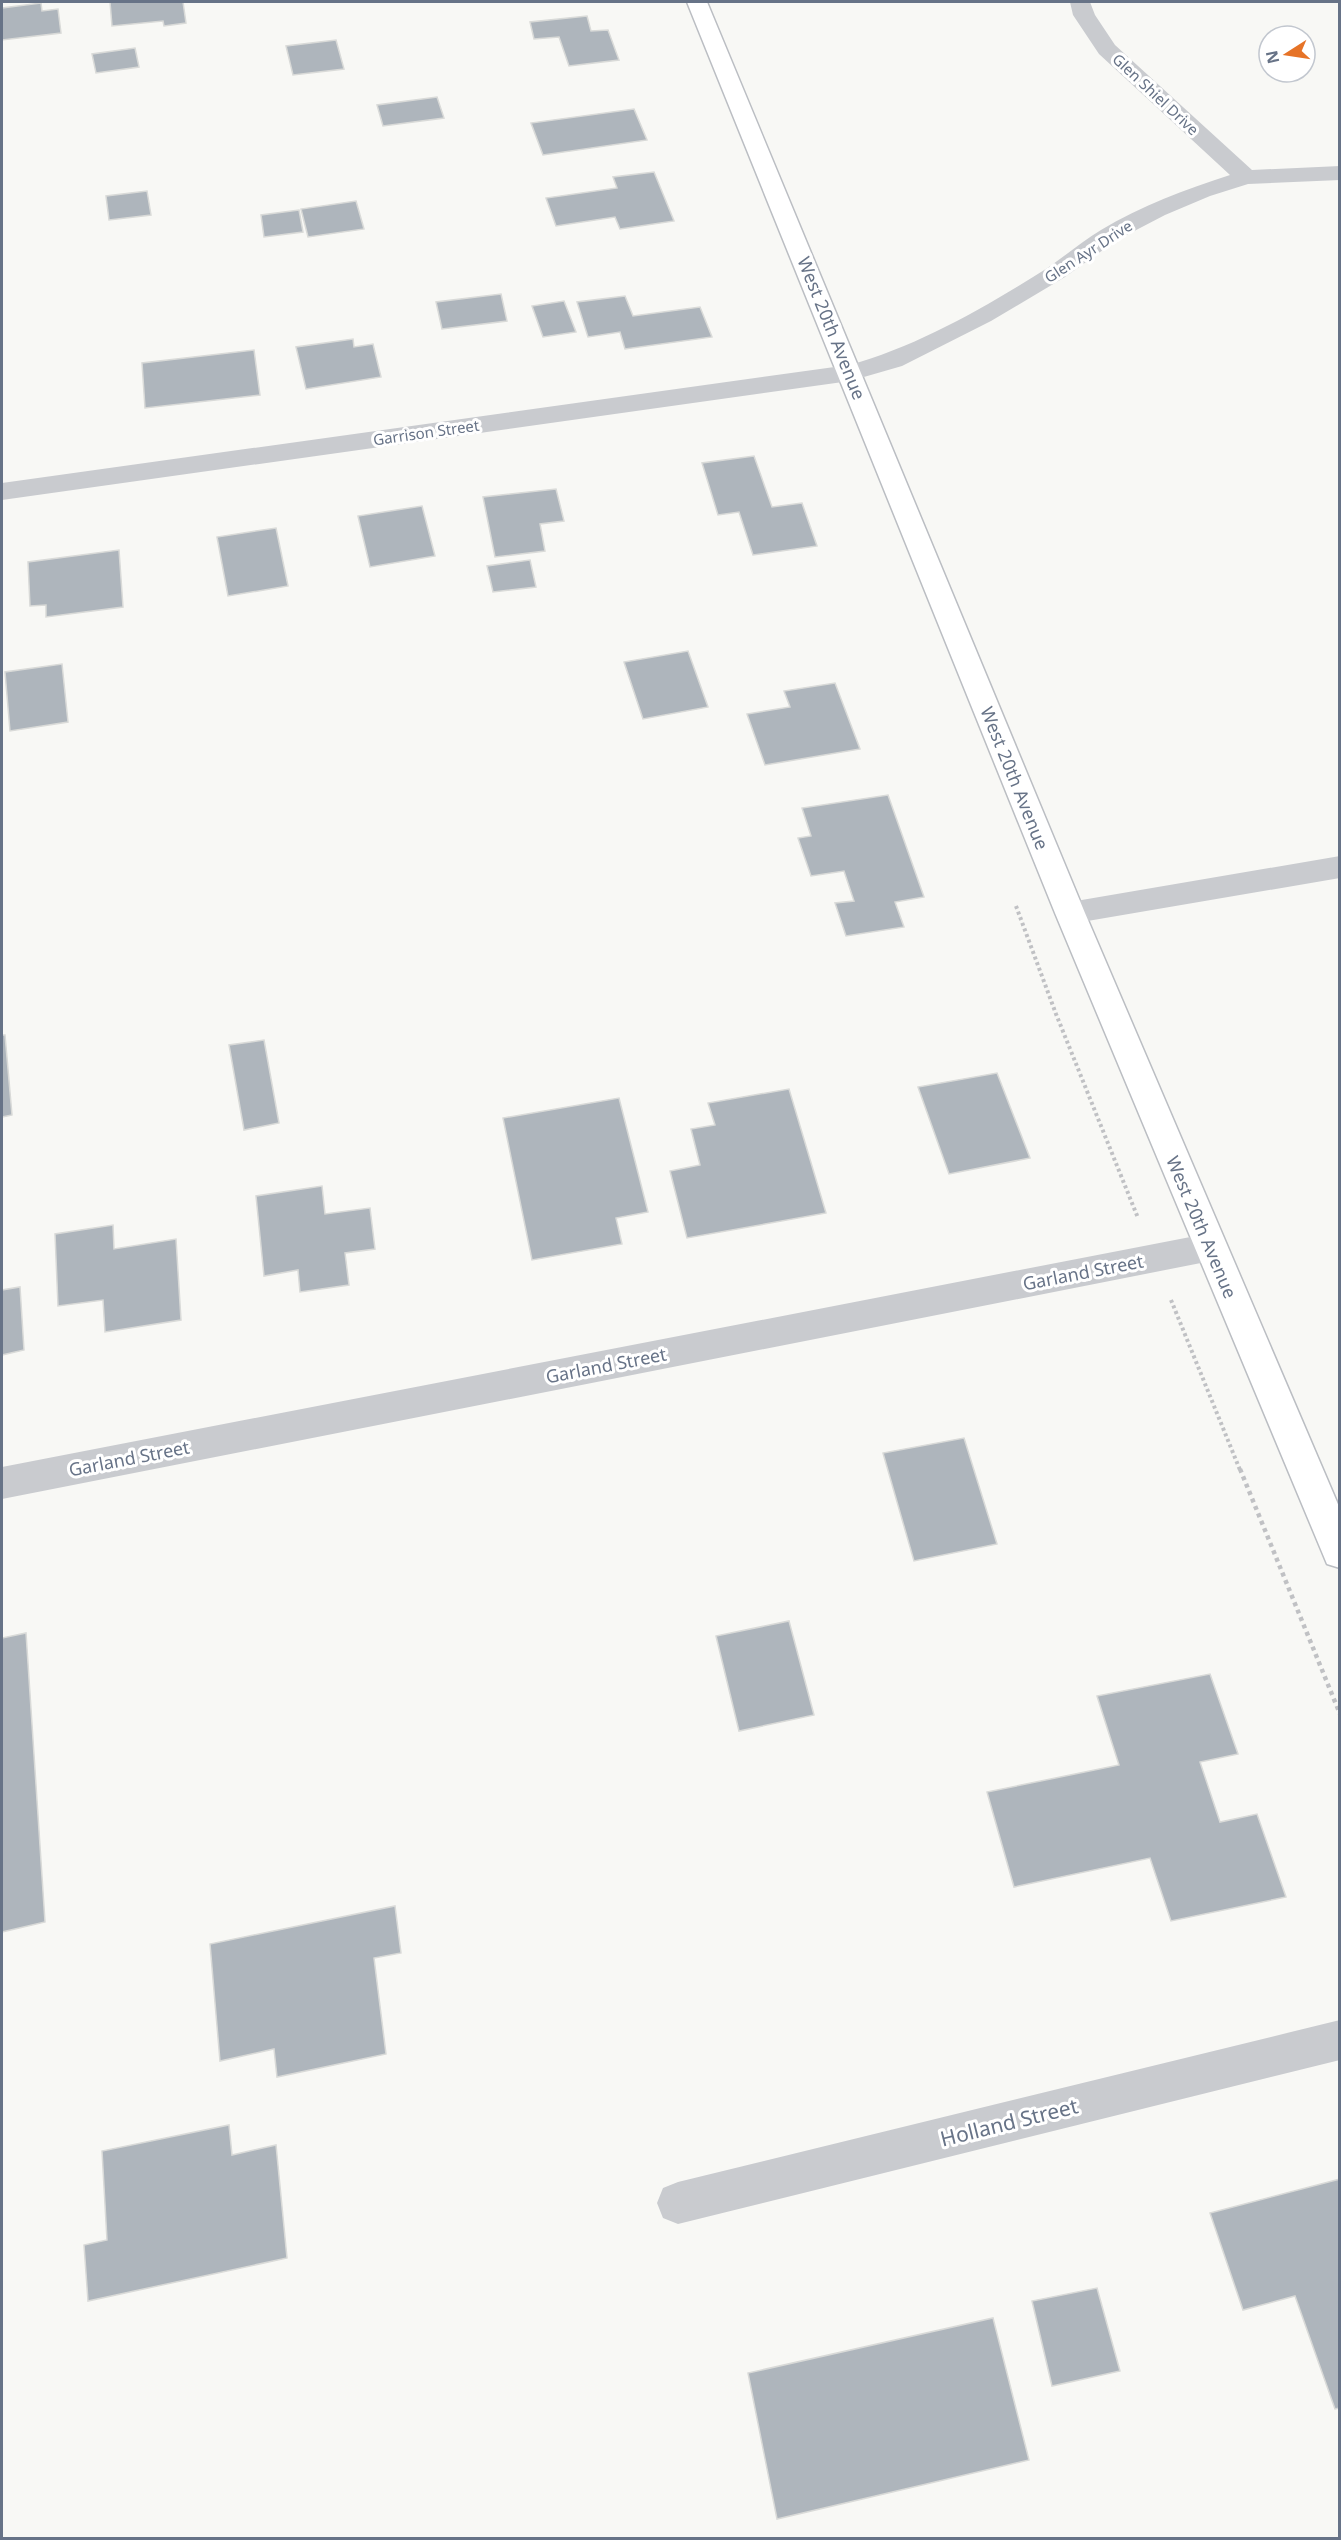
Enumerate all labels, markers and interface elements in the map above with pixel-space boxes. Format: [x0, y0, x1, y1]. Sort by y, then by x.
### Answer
north arrow [1257, 24, 1317, 84]
text: N [1260, 48, 1284, 66]
street label: Glen Shiel Drive [1109, 49, 1203, 139]
street label: Glen Ayr Drive [1040, 215, 1136, 287]
street label: West 20th Avenue [792, 253, 872, 403]
street label: Garrison Street [372, 415, 481, 449]
street label: West 20th Avenue [975, 703, 1055, 853]
street label: West 20th Avenue [1161, 1152, 1243, 1302]
street label: Garland Street [1021, 1248, 1146, 1295]
street label: Garland Street [544, 1341, 669, 1388]
street label: Garland Street [67, 1434, 192, 1481]
street label: Holland Street [937, 2091, 1081, 2153]

